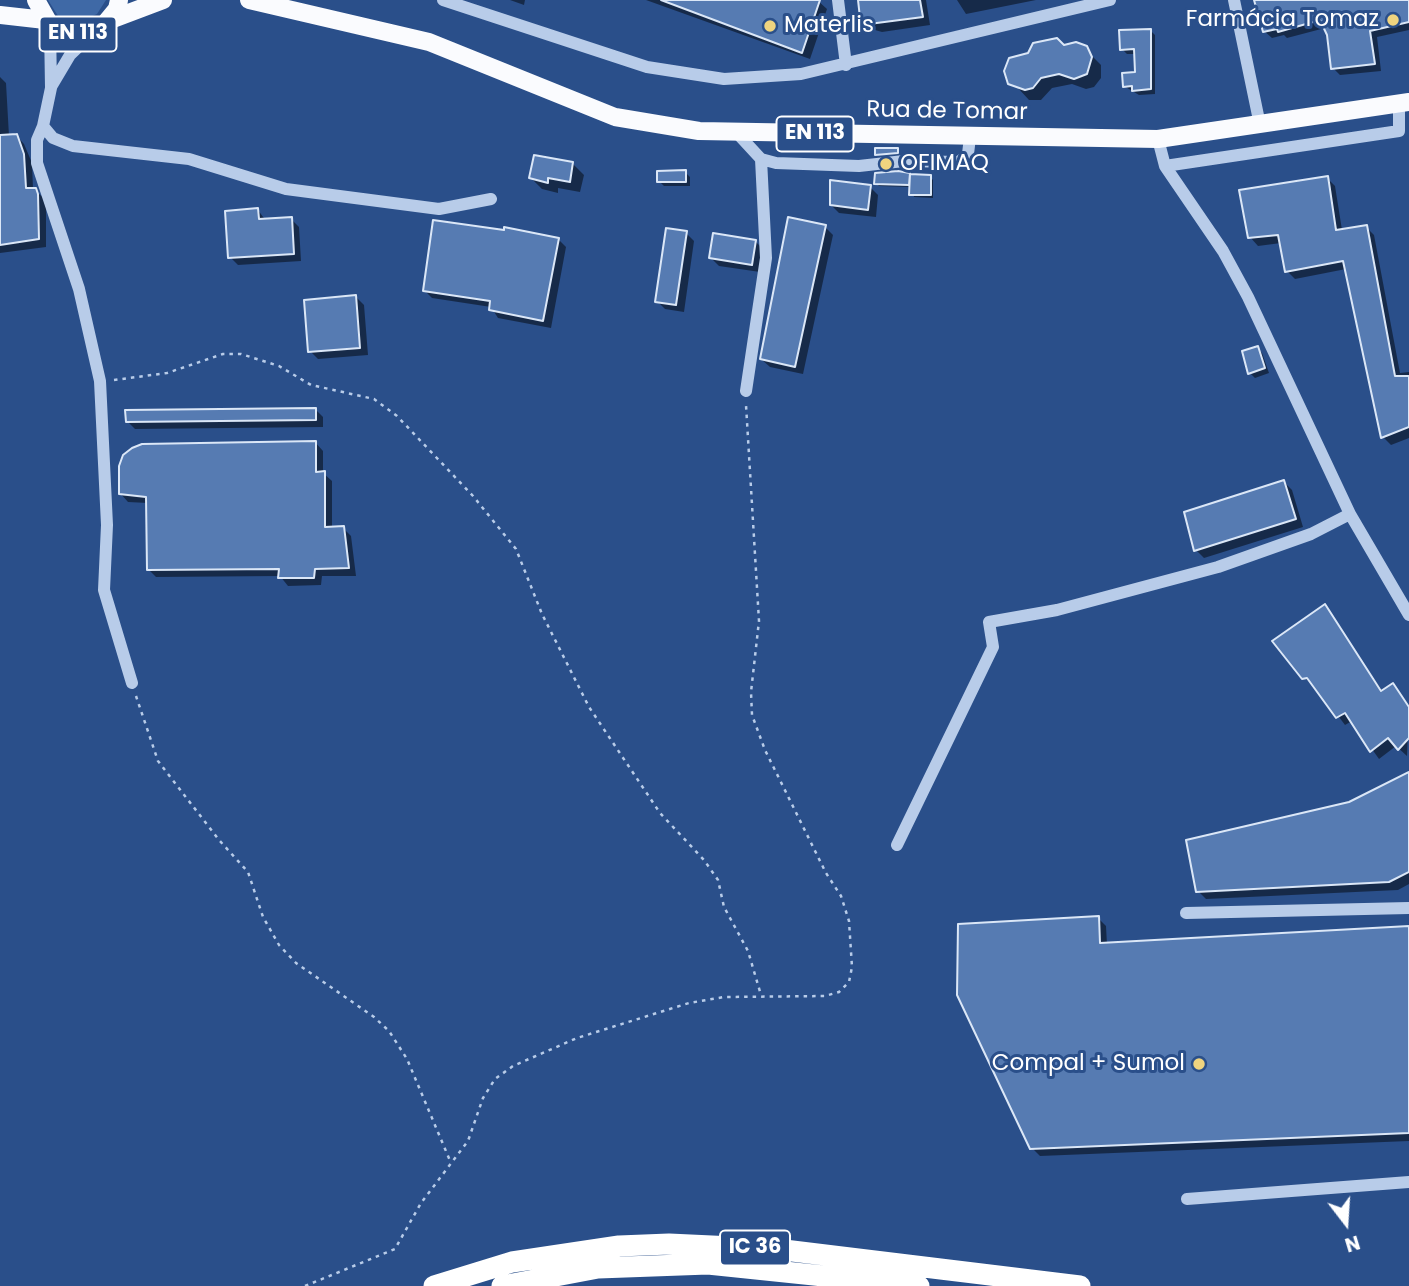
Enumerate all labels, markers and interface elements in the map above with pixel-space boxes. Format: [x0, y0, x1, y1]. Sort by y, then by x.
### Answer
place label: Farmácia Tomaz [1186, 6, 1379, 34]
place label: Materlis [784, 12, 874, 40]
marker: Farmácia Tomaz [1385, 12, 1401, 28]
road number: EN 113 [40, 16, 116, 52]
marker: Materlis [762, 18, 778, 34]
street label: Rua de Tomar [866, 97, 1028, 127]
road number: EN 113 [776, 116, 854, 152]
place label: OFIMAQ [900, 150, 989, 178]
marker: OFIMAQ [878, 156, 894, 172]
place label: Compal + Sumol [992, 1050, 1185, 1078]
marker: Compal + Sumol [1191, 1056, 1207, 1072]
north arrow [1311, 1188, 1381, 1258]
text: N [1342, 1229, 1363, 1259]
road number: IC 36 [720, 1230, 790, 1266]

